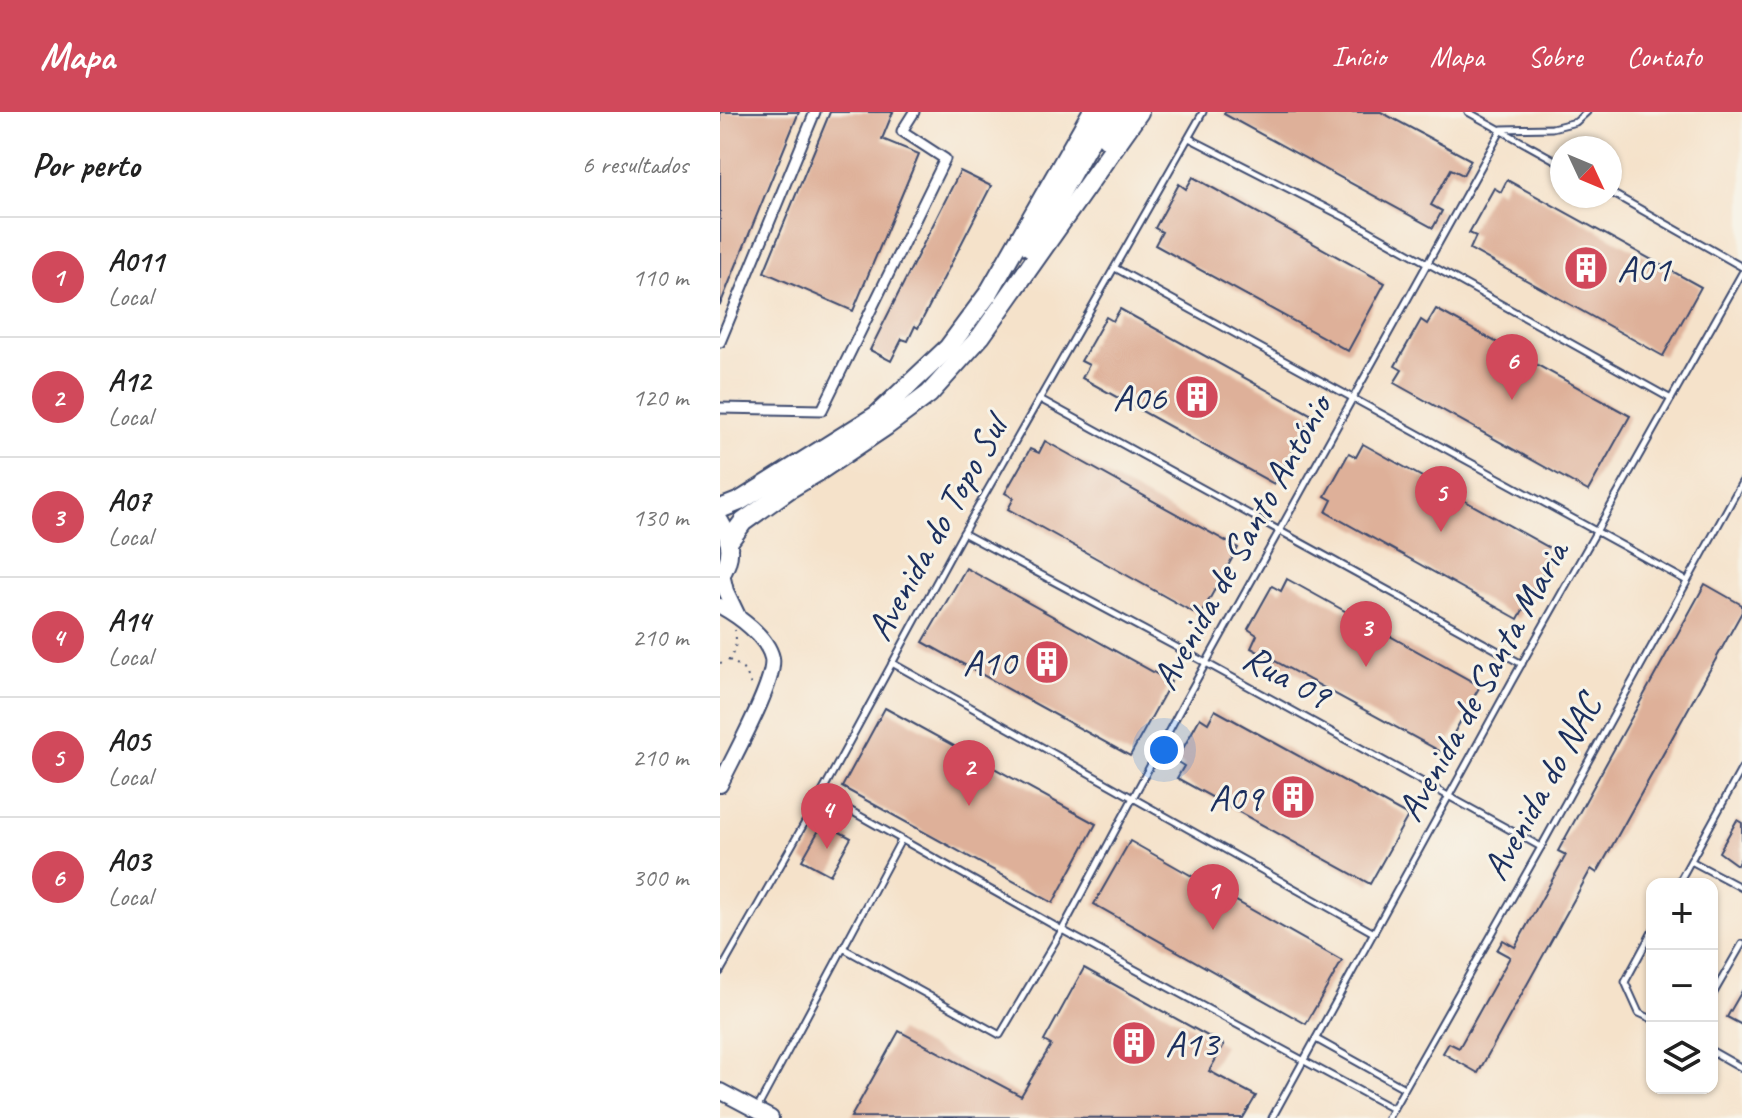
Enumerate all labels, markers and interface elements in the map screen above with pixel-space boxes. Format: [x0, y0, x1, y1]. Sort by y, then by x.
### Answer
text: Mapa [40, 33, 115, 80]
text: Início [1332, 39, 1386, 74]
text: Mapa [1430, 39, 1484, 74]
text: Sobre [1528, 39, 1583, 74]
text: Contato [1627, 39, 1702, 74]
north arrow [1550, 136, 1622, 208]
text: Por perto [32, 143, 140, 186]
text: 6 resultados [582, 148, 688, 181]
text: A011 [108, 242, 164, 280]
building icon: A01 [1562, 244, 1610, 292]
place label: A01 [1617, 245, 1672, 292]
text: 1 [52, 261, 64, 294]
text: 110 m [632, 261, 688, 294]
text: Local [108, 280, 152, 313]
pin: 6 [1486, 334, 1538, 400]
text: A12 [108, 362, 150, 400]
building icon: A06 [1173, 373, 1221, 421]
place label: A06 [1113, 374, 1168, 421]
text: 2 [52, 381, 64, 414]
text: 120 m [632, 381, 688, 414]
street label: Avenida de Santo António [1141, 384, 1344, 698]
text: Local [108, 400, 152, 433]
street label: Avenida do Topo Sul [856, 402, 1021, 649]
pin: 5 [1415, 466, 1467, 532]
text: A07 [108, 482, 150, 520]
text: 3 [52, 501, 64, 534]
text: 130 m [632, 501, 688, 534]
text: Local [108, 520, 152, 553]
street label: Avenida de Santa Maria [1386, 530, 1580, 829]
pin: 3 [1340, 601, 1392, 667]
text: A14 [108, 602, 150, 640]
text: 4 [52, 621, 64, 654]
text: 210 m [632, 621, 688, 654]
street label: Rua 09 [1235, 634, 1341, 721]
building icon: A10 [1023, 638, 1071, 686]
place label: A10 [963, 639, 1019, 686]
text: Local [108, 640, 152, 673]
street label: Avenida do NAC [1471, 682, 1614, 888]
text: A05 [108, 722, 150, 760]
your location [1144, 730, 1184, 770]
pin: 2 [943, 740, 995, 806]
text: 5 [52, 741, 64, 774]
text: 210 m [632, 741, 688, 774]
text: Local [108, 760, 152, 793]
building icon: A09 [1269, 773, 1317, 821]
place label: A09 [1209, 774, 1265, 821]
pin: 4 [801, 783, 853, 849]
text: A03 [108, 842, 150, 880]
text: 6 [52, 861, 64, 894]
text: 300 m [632, 861, 688, 894]
pin: 1 [1187, 864, 1239, 930]
map controls [1646, 878, 1718, 1094]
button: + [1646, 878, 1718, 950]
text: Local [108, 880, 152, 913]
button: − [1646, 950, 1718, 1022]
building icon: A13 [1110, 1019, 1158, 1067]
place label: A13 [1165, 1020, 1221, 1067]
button: layers [1646, 1022, 1718, 1094]

